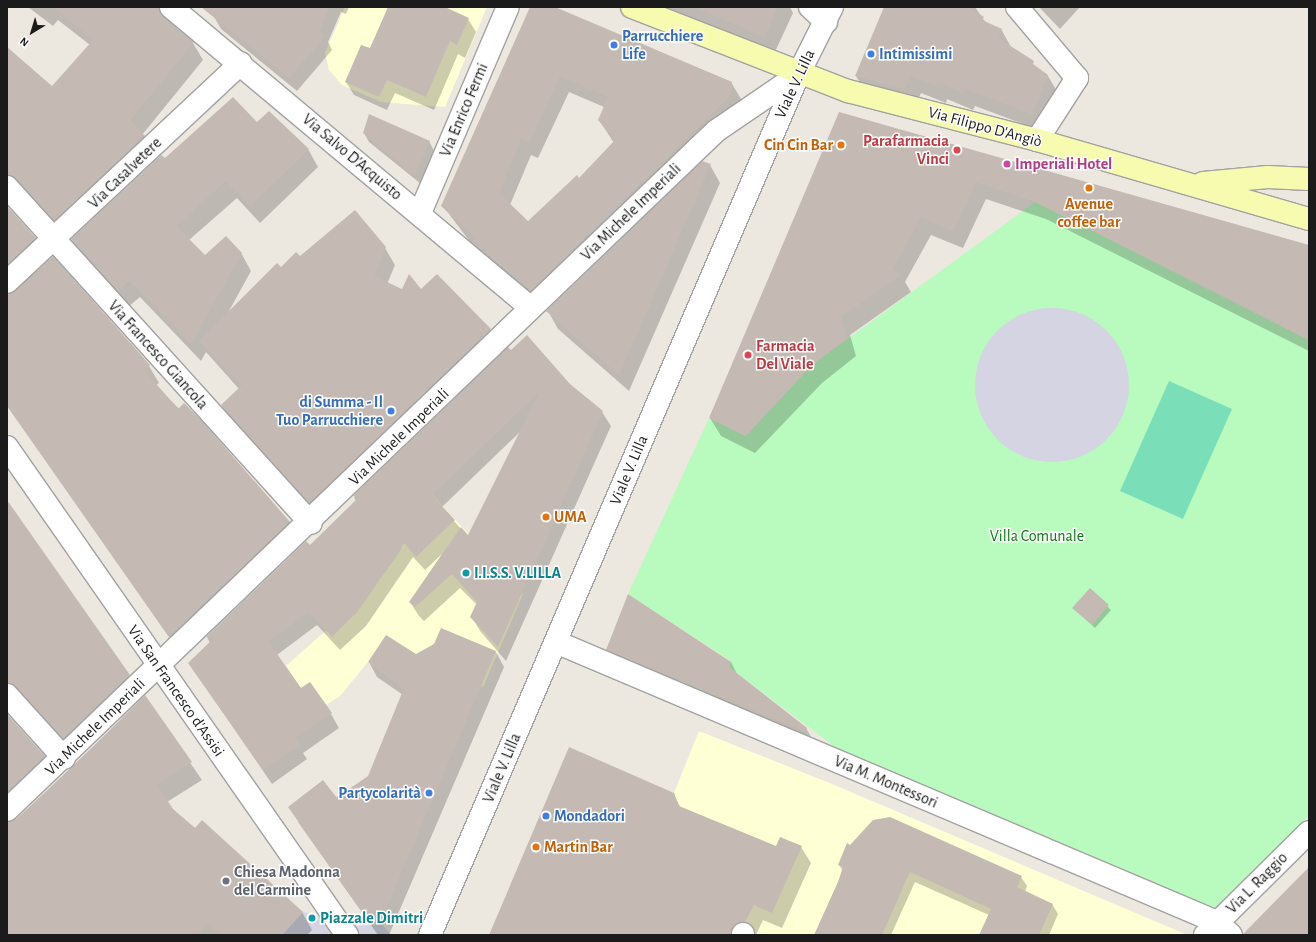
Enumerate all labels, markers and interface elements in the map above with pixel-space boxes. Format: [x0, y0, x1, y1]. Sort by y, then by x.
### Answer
north arrow [12, 12, 52, 52]
place label: Parrucchiere Life [622, 26, 703, 64]
text: N [18, 35, 31, 49]
marker: Parrucchiere Life [609, 40, 619, 50]
place label: Intimissimi [879, 44, 952, 64]
street label: Viale V. Lilla [771, 46, 819, 122]
marker: Intimissimi [866, 49, 876, 59]
street label: Via Enrico Fermi [436, 60, 492, 160]
street label: Via Filippo D'Angiò [926, 103, 1044, 151]
street label: Via Salvo D'Acquisto [298, 110, 406, 204]
place label: Parafarmacia Vinci [863, 131, 949, 169]
street label: Via Casalvetere [84, 133, 166, 213]
place label: Cin Cin Bar [764, 135, 833, 155]
marker: Cin Cin Bar [836, 140, 846, 150]
marker: Parafarmacia Vinci [952, 145, 962, 155]
place label: Imperiali Hotel [1015, 154, 1112, 174]
street label: Via Michele Imperiali [577, 159, 685, 265]
marker: Imperiali Hotel [1002, 159, 1012, 169]
marker: Avenue coffee bar [1084, 183, 1094, 193]
place label: Avenue coffee bar [1057, 194, 1121, 232]
street label: Via Francesco Giancola [104, 296, 212, 414]
place label: Farmacia Del Viale [756, 336, 815, 374]
marker: Farmacia Del Viale [743, 350, 753, 360]
street label: Via Michele Imperiali [345, 384, 453, 490]
place label: di Summa - Il Tuo Parrucchiere [276, 392, 383, 430]
marker: di Summa - Il Tuo Parrucchiere [386, 406, 396, 416]
street label: Viale V. Lilla [606, 432, 652, 508]
place label: UMA [554, 507, 587, 527]
marker: UMA [541, 512, 551, 522]
park label: Villa Comunale [990, 526, 1084, 546]
place label: I.I.S.S. V.LILLA [474, 563, 561, 583]
marker: I.I.S.S. V.LILLA [461, 568, 471, 578]
street label: Via San Francesco d'Assisi [123, 622, 229, 760]
street label: Via Michele Imperiali [41, 674, 149, 780]
street label: Viale V. Lilla [479, 730, 525, 806]
street label: Via M. Montessori [831, 751, 941, 813]
place label: Partycolarità [338, 783, 421, 803]
marker: Partycolarità [424, 788, 434, 798]
place label: Mondadori [554, 806, 625, 826]
marker: Mondadori [541, 811, 551, 821]
place label: Martin Bar [544, 837, 613, 857]
marker: Martin Bar [531, 842, 541, 852]
street label: Via L. Raggio [1222, 848, 1292, 918]
place label: Chiesa Madonna del Carmine [234, 862, 340, 900]
marker: Chiesa Madonna del Carmine [221, 876, 231, 886]
place label: Piazzale Dimitri [320, 908, 423, 928]
marker: Piazzale Dimitri [307, 913, 317, 923]

